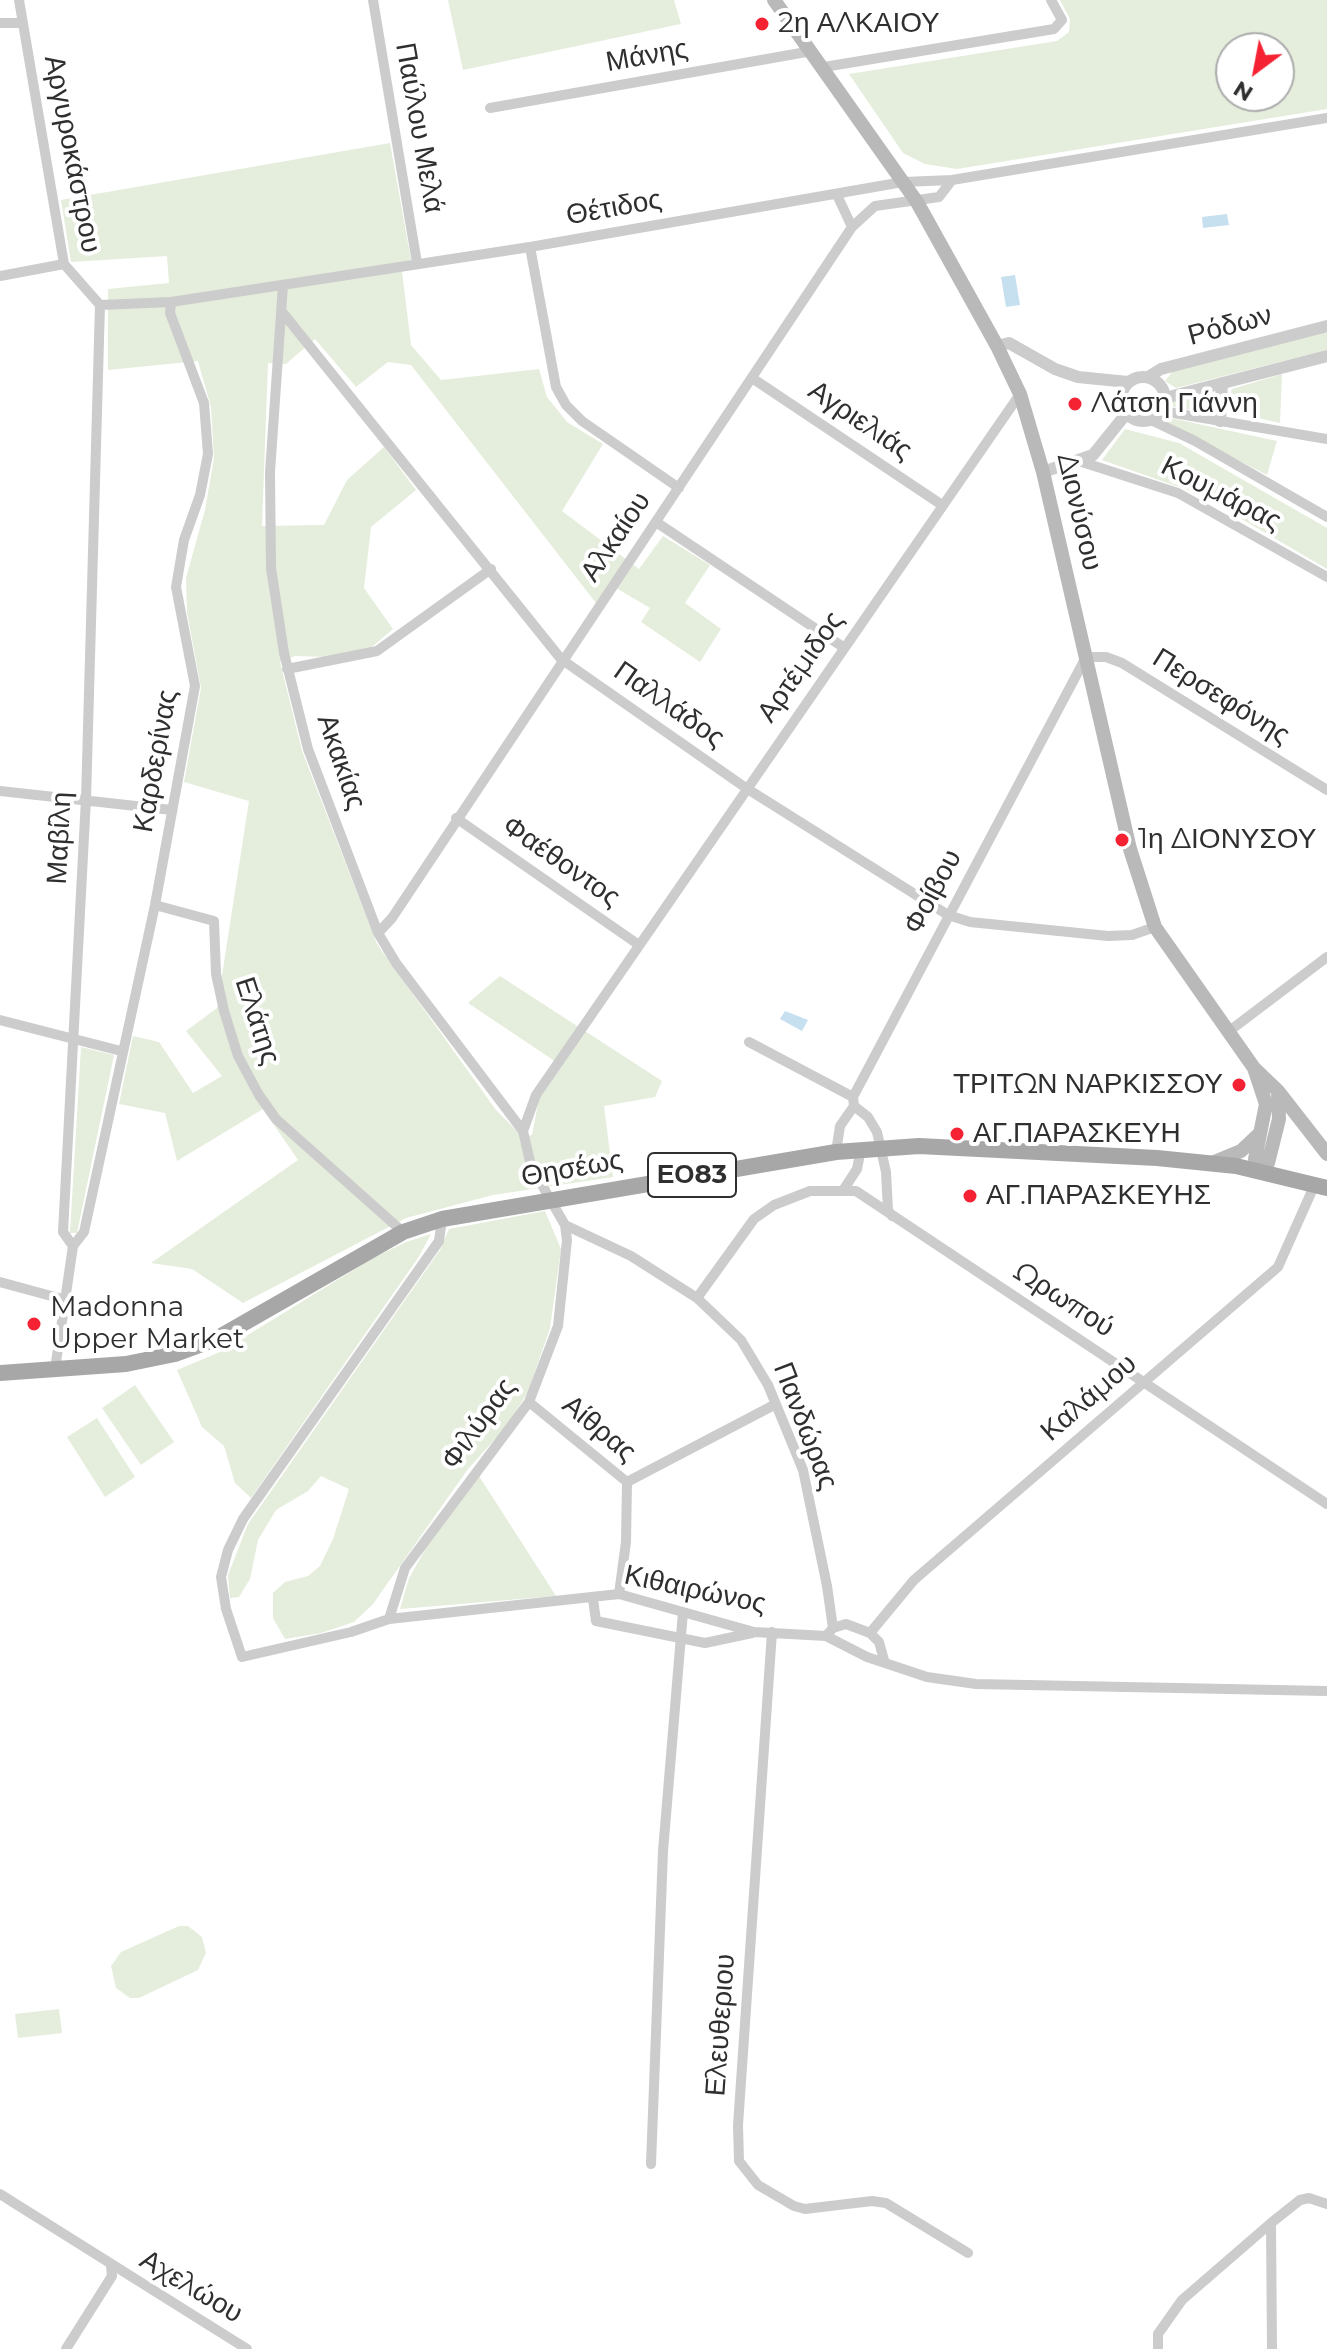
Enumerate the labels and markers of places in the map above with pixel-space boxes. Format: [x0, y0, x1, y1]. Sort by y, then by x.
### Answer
place label: 2η ΑΛΚΑΙΟΥ [778, 7, 940, 41]
marker: 2η ΑΛΚΑΙΟΥ [753, 15, 771, 33]
place label: Λάτση Γιάννη [1091, 387, 1258, 421]
marker: Λάτση Γιάννη [1066, 395, 1084, 413]
place label: 1η ΔΙΟΝΥΣΟΥ [1138, 823, 1316, 857]
marker: 1η ΔΙΟΝΥΣΟΥ [1113, 831, 1131, 849]
place label: ΤΡΙΤΩΝ ΝΑΡΚΙΣΣΟΥ [953, 1068, 1223, 1102]
marker: ΤΡΙΤΩΝ ΝΑΡΚΙΣΣΟΥ [1230, 1076, 1248, 1094]
place label: ΑΓ.ΠΑΡΑΣΚΕΥΗ [973, 1117, 1181, 1151]
marker: ΑΓ.ΠΑΡΑΣΚΕΥΗ [948, 1125, 966, 1143]
place label: ΑΓ.ΠΑΡΑΣΚΕΥΗΣ [986, 1179, 1211, 1213]
marker: ΑΓ.ΠΑΡΑΣΚΕΥΗΣ [961, 1187, 979, 1205]
place label: Madonna Upper Market [50, 1291, 244, 1357]
marker: Madonna Upper Market [25, 1315, 43, 1333]

